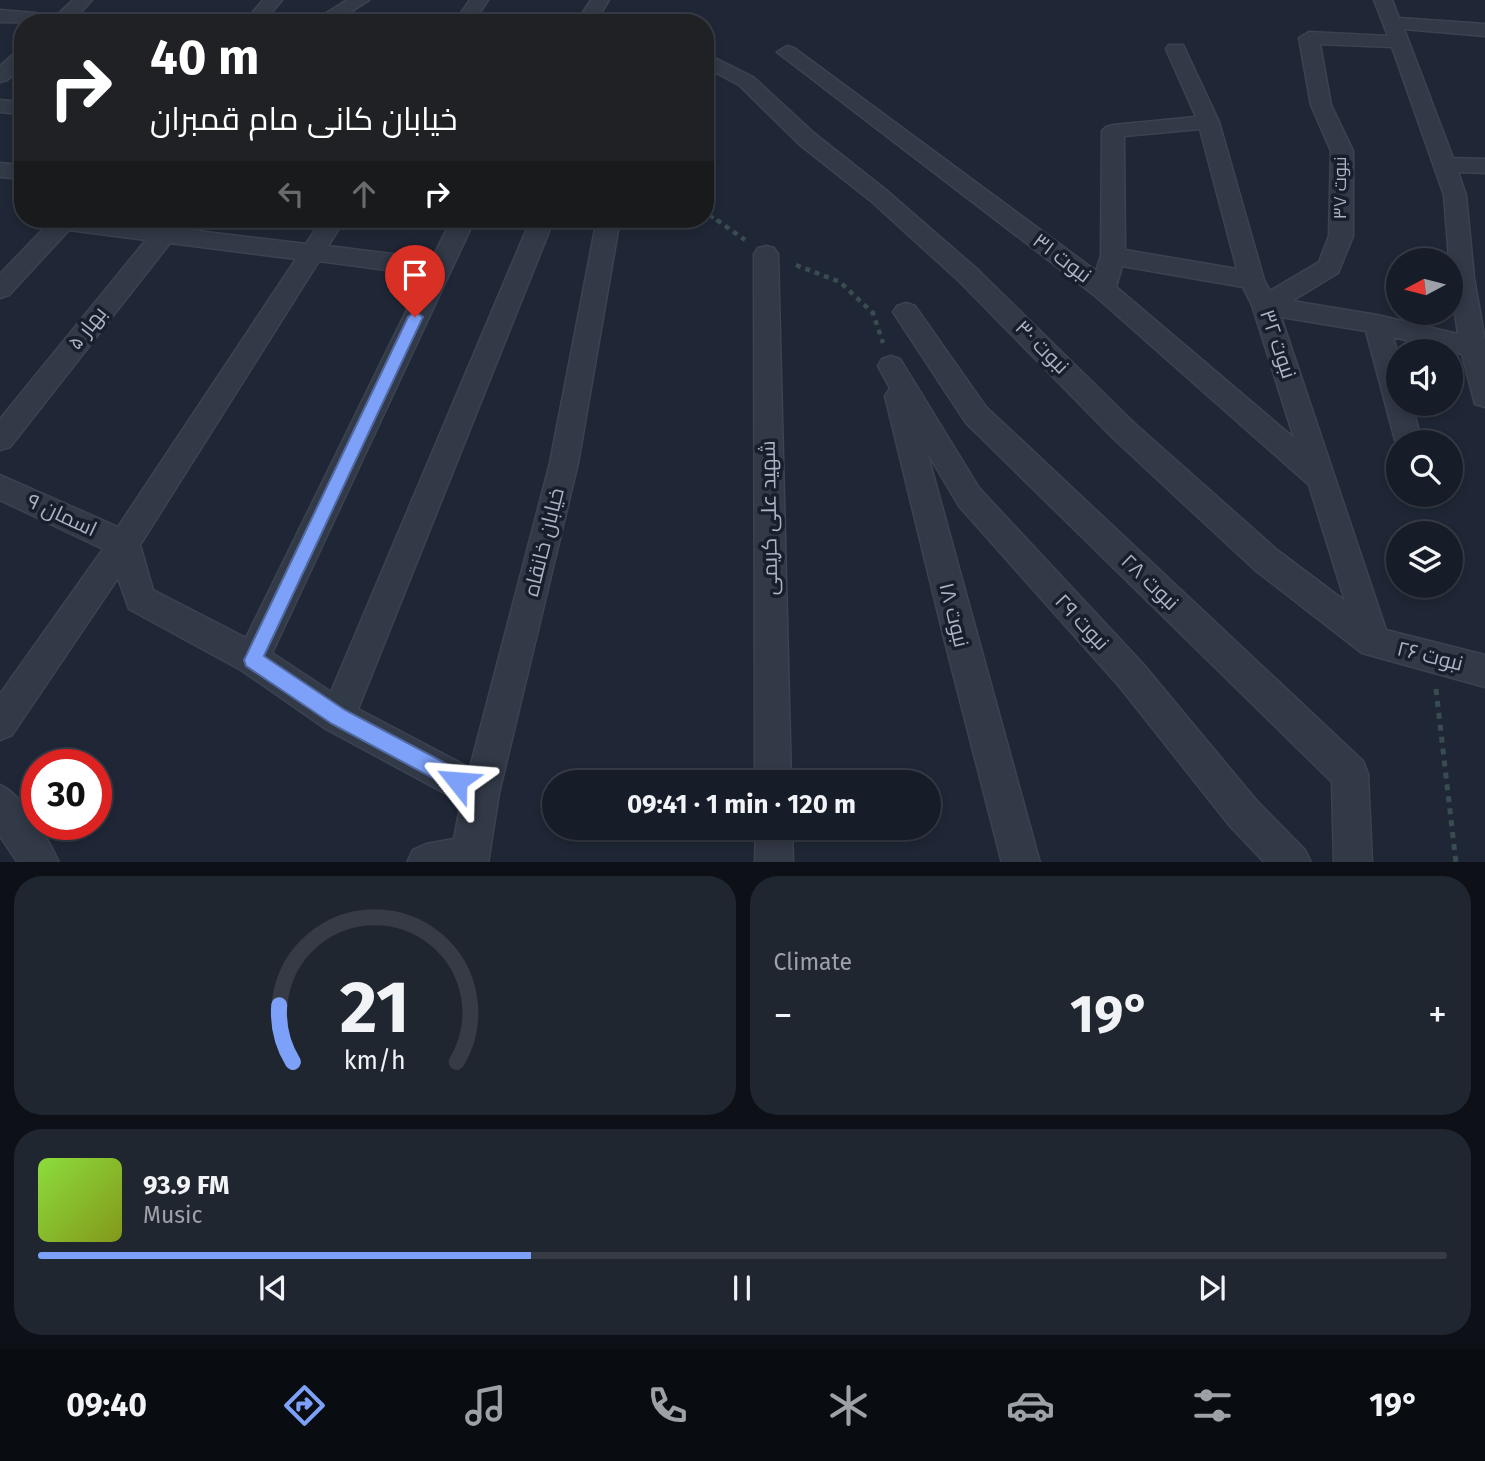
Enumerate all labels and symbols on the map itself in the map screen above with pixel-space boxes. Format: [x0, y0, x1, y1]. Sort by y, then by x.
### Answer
street label: نبوت ۳۷ [1329, 157, 1351, 219]
street label: نبوت ۳۱ [1028, 228, 1096, 288]
pin [385, 245, 445, 317]
north arrow [1386, 248, 1463, 326]
street label: بهار ۵ [62, 301, 112, 355]
street label: نبوت ۳۲ [1254, 306, 1302, 382]
street label: نبوت ۳۰ [1010, 315, 1074, 379]
street label: شهید علی کریمی [755, 440, 783, 596]
street label: خیابان خانقاه [518, 485, 570, 599]
street label: اسمان ۹ [23, 488, 101, 542]
street label: نبوت ۲۸ [1116, 548, 1184, 616]
street label: نبوت ۱۸ [933, 580, 975, 650]
street label: نبوت ۲۹ [1049, 588, 1115, 656]
street label: نبوت ۲۶ [1394, 635, 1466, 677]
position arrow [420, 744, 494, 818]
speed limit sign: 30 [21, 749, 112, 840]

